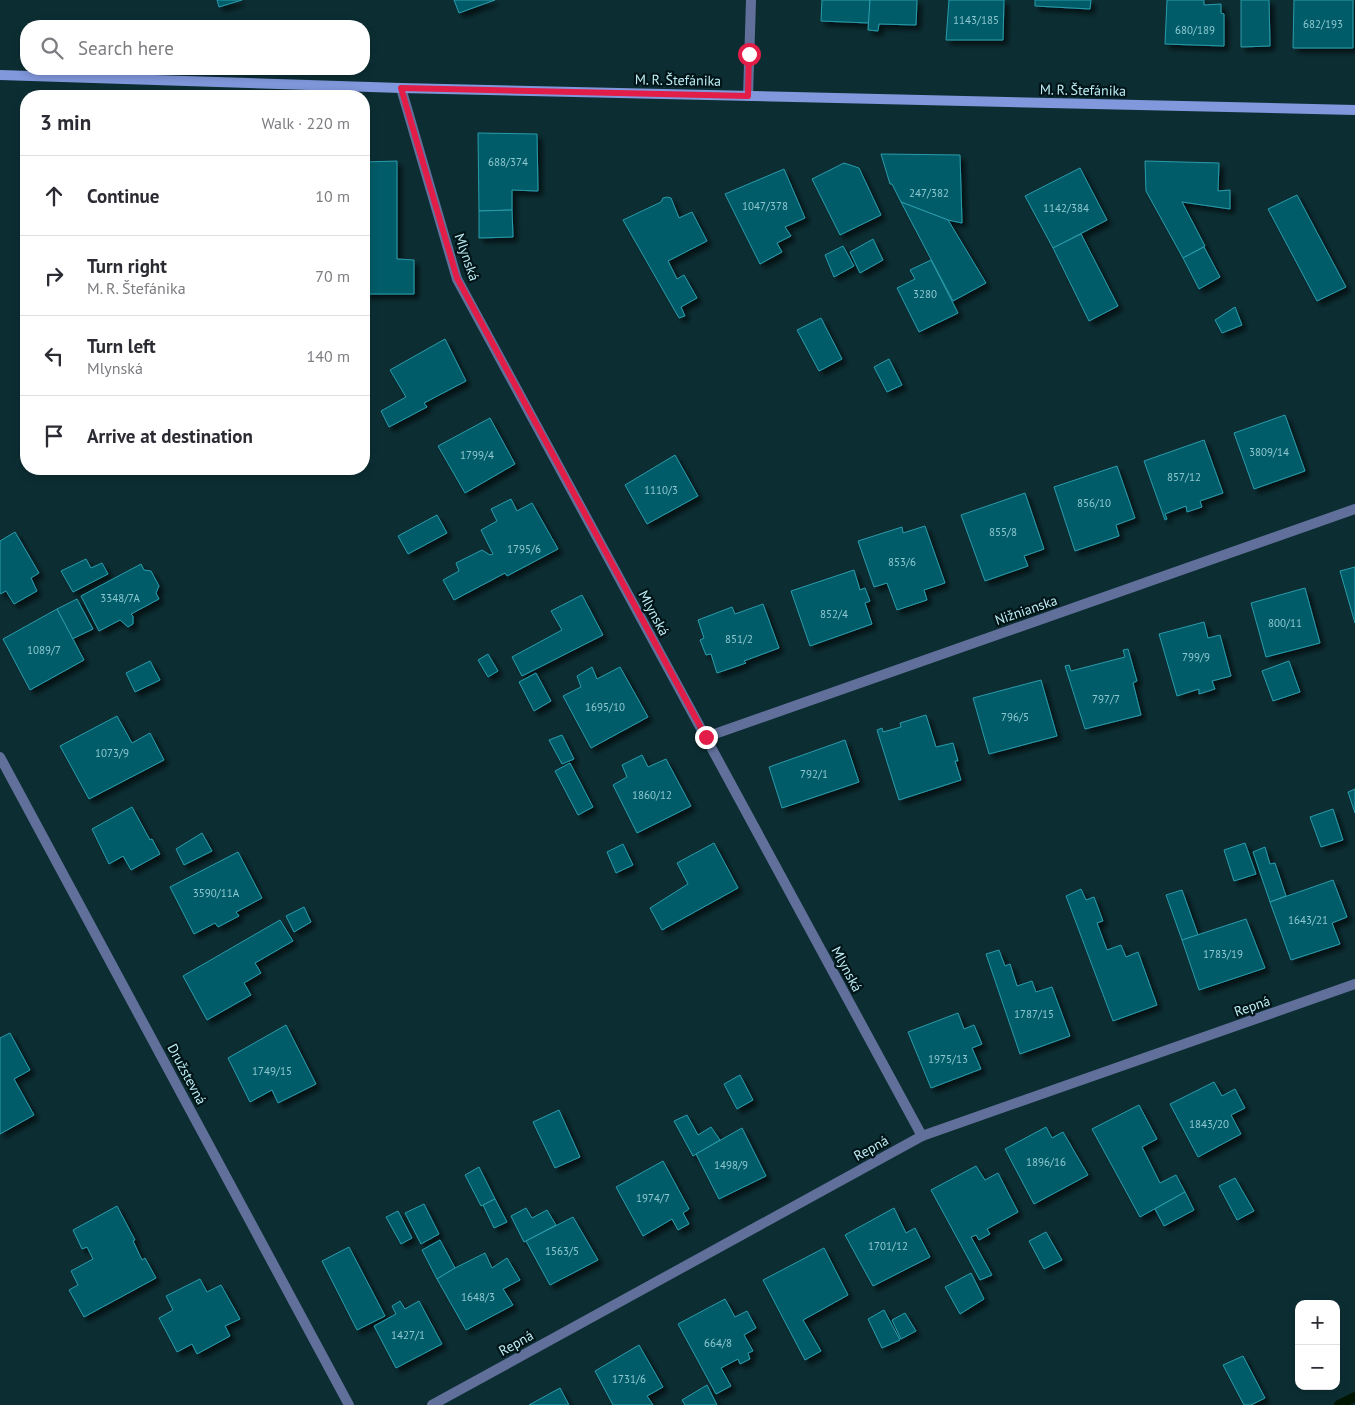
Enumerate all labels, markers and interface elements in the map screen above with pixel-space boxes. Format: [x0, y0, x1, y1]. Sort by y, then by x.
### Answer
house number: 1143/185 [953, 13, 999, 27]
house number: 682/193 [1303, 17, 1343, 31]
search box [20, 20, 370, 75]
house number: 680/189 [1175, 23, 1215, 37]
icon: search [38, 34, 66, 62]
text: Search here [78, 36, 174, 60]
route start [738, 43, 761, 66]
street label: M. R. Štefánika [635, 70, 721, 90]
street label: M. R. Štefánika [1040, 80, 1126, 100]
text: 3 min [40, 109, 91, 136]
text: Walk · 220 m [261, 113, 350, 133]
house number: 688/374 [488, 155, 528, 169]
icon: ahead [40, 182, 68, 210]
text: Continue [87, 184, 159, 208]
text: 10 m [315, 186, 350, 206]
house number: 247/382 [909, 186, 949, 200]
house number: 1047/378 [742, 199, 788, 213]
house number: 1142/384 [1043, 201, 1089, 215]
street label: Mlynská [451, 231, 483, 283]
text: Turn right [87, 254, 167, 278]
icon: right [40, 262, 68, 290]
text: 70 m [315, 266, 350, 286]
text: M. R. Štefánika [87, 278, 186, 298]
house number: 3280 [913, 287, 937, 301]
text: Turn left [87, 334, 156, 358]
icon: left [40, 342, 68, 370]
text: 140 m [307, 346, 350, 366]
text: Mlynská [87, 358, 143, 378]
icon: arrive [40, 422, 68, 450]
text: Arrive at destination [87, 424, 253, 448]
house number: 3809/14 [1249, 445, 1289, 459]
house number: 1799/4 [460, 448, 494, 462]
house number: 857/12 [1167, 470, 1201, 484]
house number: 1110/3 [644, 483, 678, 497]
house number: 856/10 [1077, 496, 1111, 510]
house number: 855/8 [989, 525, 1017, 539]
house number: 1795/6 [507, 542, 541, 556]
house number: 853/6 [888, 555, 916, 569]
street label: Mlynská [635, 587, 673, 639]
house number: 3348/7A [100, 591, 140, 605]
street label: Nižnianska [992, 591, 1060, 629]
house number: 852/4 [820, 607, 848, 621]
house number: 800/11 [1268, 616, 1302, 630]
house number: 851/2 [725, 632, 753, 646]
house number: 1089/7 [27, 643, 61, 657]
house number: 799/9 [1182, 650, 1210, 664]
house number: 797/7 [1092, 692, 1120, 706]
house number: 1695/10 [585, 700, 625, 714]
house number: 796/5 [1001, 710, 1029, 724]
route end [695, 726, 718, 749]
house number: 1073/9 [95, 746, 129, 760]
house number: 792/1 [800, 767, 828, 781]
house number: 1860/12 [632, 788, 672, 802]
house number: 3590/11A [193, 886, 240, 900]
house number: 1643/21 [1288, 913, 1328, 927]
street label: Mlynská [828, 943, 866, 995]
house number: 1783/19 [1203, 947, 1243, 961]
street label: Repná [1232, 991, 1272, 1021]
house number: 1787/15 [1014, 1007, 1054, 1021]
street label: Družstevná [163, 1040, 211, 1108]
house number: 1975/13 [928, 1052, 968, 1066]
house number: 1749/15 [252, 1064, 292, 1078]
house number: 1843/20 [1189, 1117, 1229, 1131]
street label: Repná [850, 1131, 892, 1165]
house number: 1896/16 [1026, 1155, 1066, 1169]
house number: 1498/9 [714, 1158, 748, 1172]
house number: 1974/7 [636, 1191, 670, 1205]
house number: 1701/12 [868, 1239, 908, 1253]
house number: 1563/5 [545, 1244, 579, 1258]
house number: 1648/3 [461, 1290, 495, 1304]
map controls [1295, 1300, 1340, 1390]
button: + [1295, 1300, 1340, 1345]
street label: Repná [495, 1326, 537, 1360]
house number: 1427/1 [391, 1328, 425, 1342]
house number: 664/8 [704, 1336, 732, 1350]
button: − [1295, 1345, 1340, 1390]
house number: 1731/6 [612, 1372, 646, 1386]

